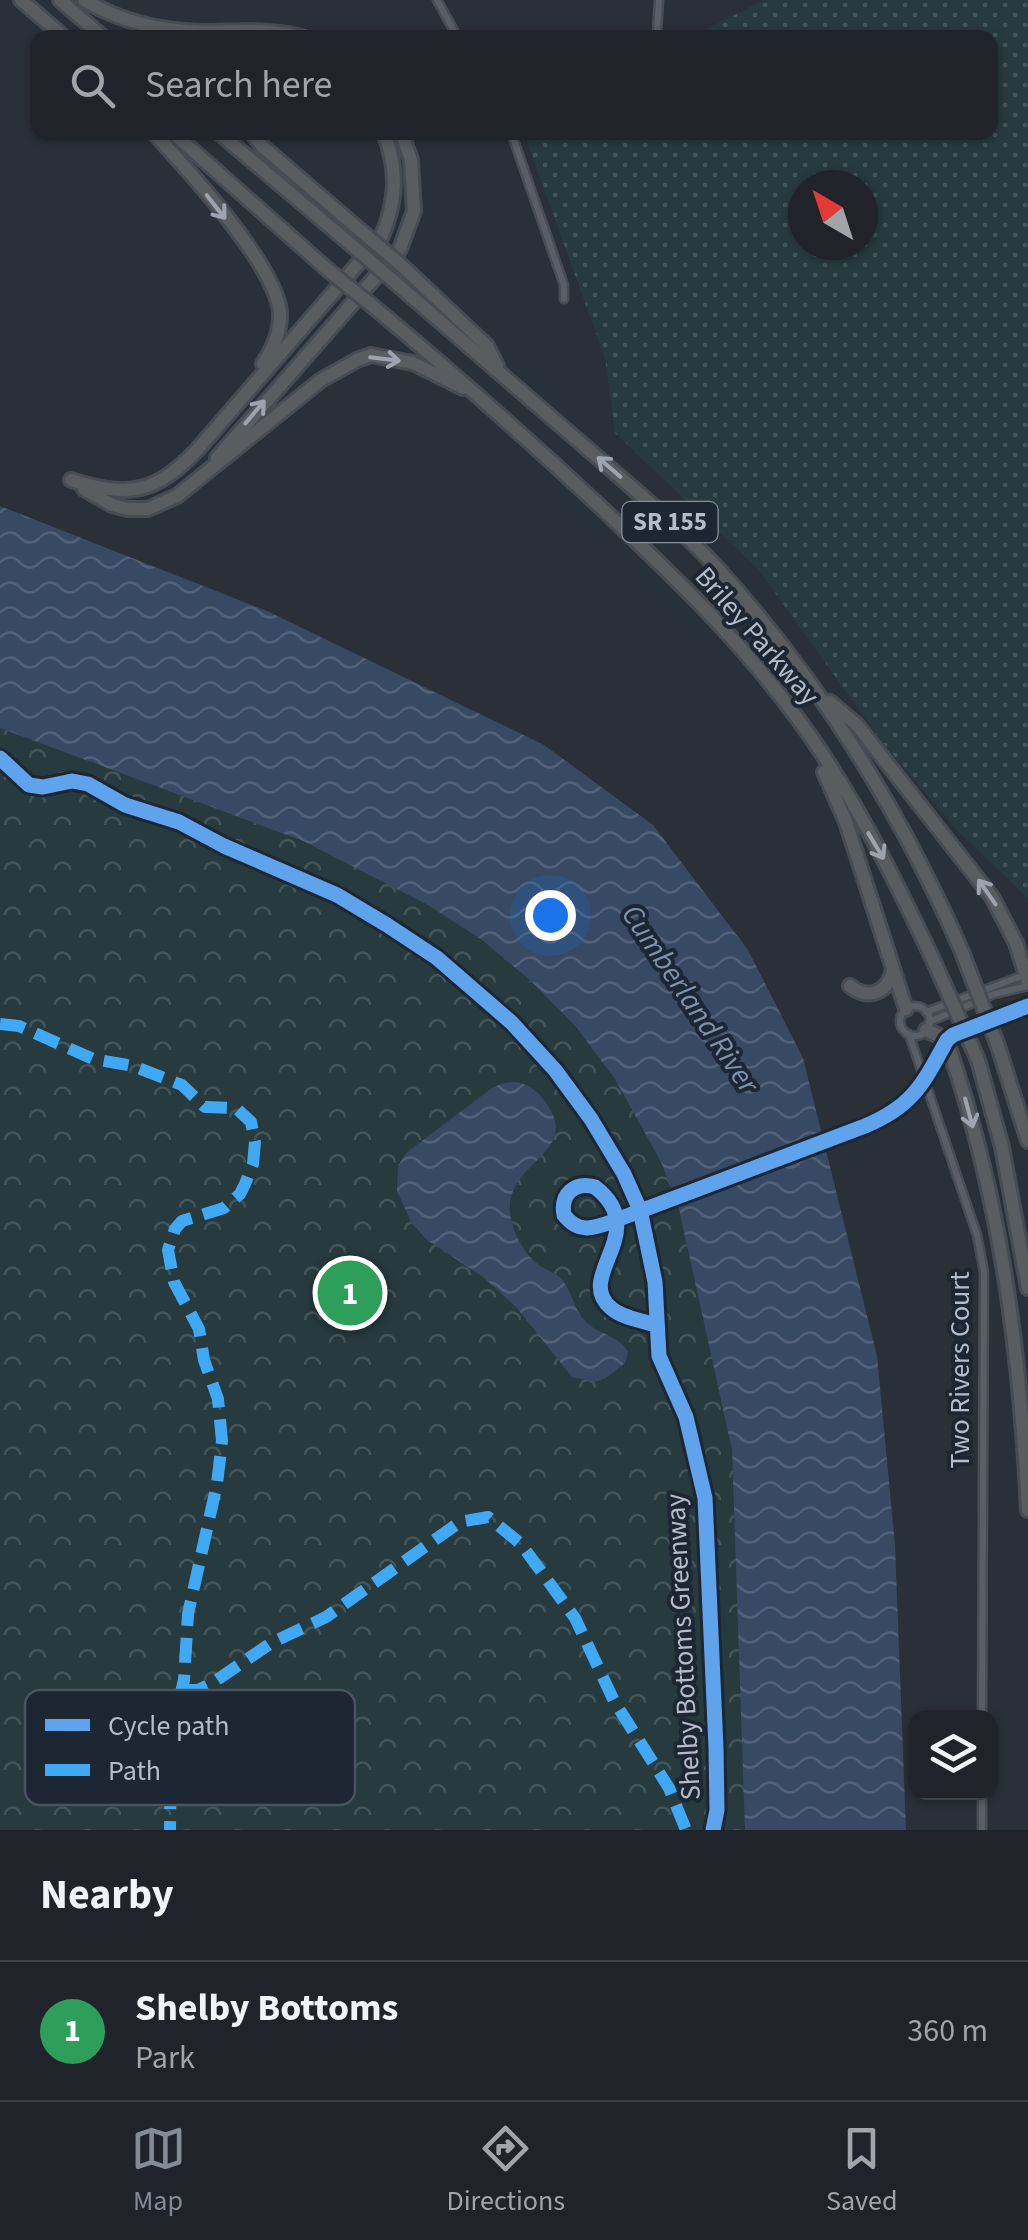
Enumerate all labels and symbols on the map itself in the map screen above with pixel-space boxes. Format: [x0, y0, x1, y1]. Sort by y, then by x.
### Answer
north arrow [788, 170, 878, 260]
one-way arrow [205, 193, 226, 220]
one-way arrow [369, 350, 401, 368]
one-way arrow [244, 400, 267, 425]
one-way arrow [597, 456, 622, 479]
road number: SR 155 [622, 502, 718, 542]
street label: Briley Parkway [685, 558, 829, 714]
one-way arrow [866, 831, 886, 860]
one-way arrow [977, 878, 998, 906]
your location [525, 890, 576, 941]
water label: Cumberland River [611, 896, 770, 1104]
one-way arrow [960, 1097, 979, 1128]
pin: 1 [318, 1256, 382, 1330]
street label: Two Rivers Court [940, 1271, 980, 1469]
street label: Shelby Bottoms Greenway [655, 1493, 711, 1801]
legend [25, 1690, 355, 1805]
text: Cycle path [108, 1706, 230, 1746]
text: Path [108, 1751, 161, 1791]

